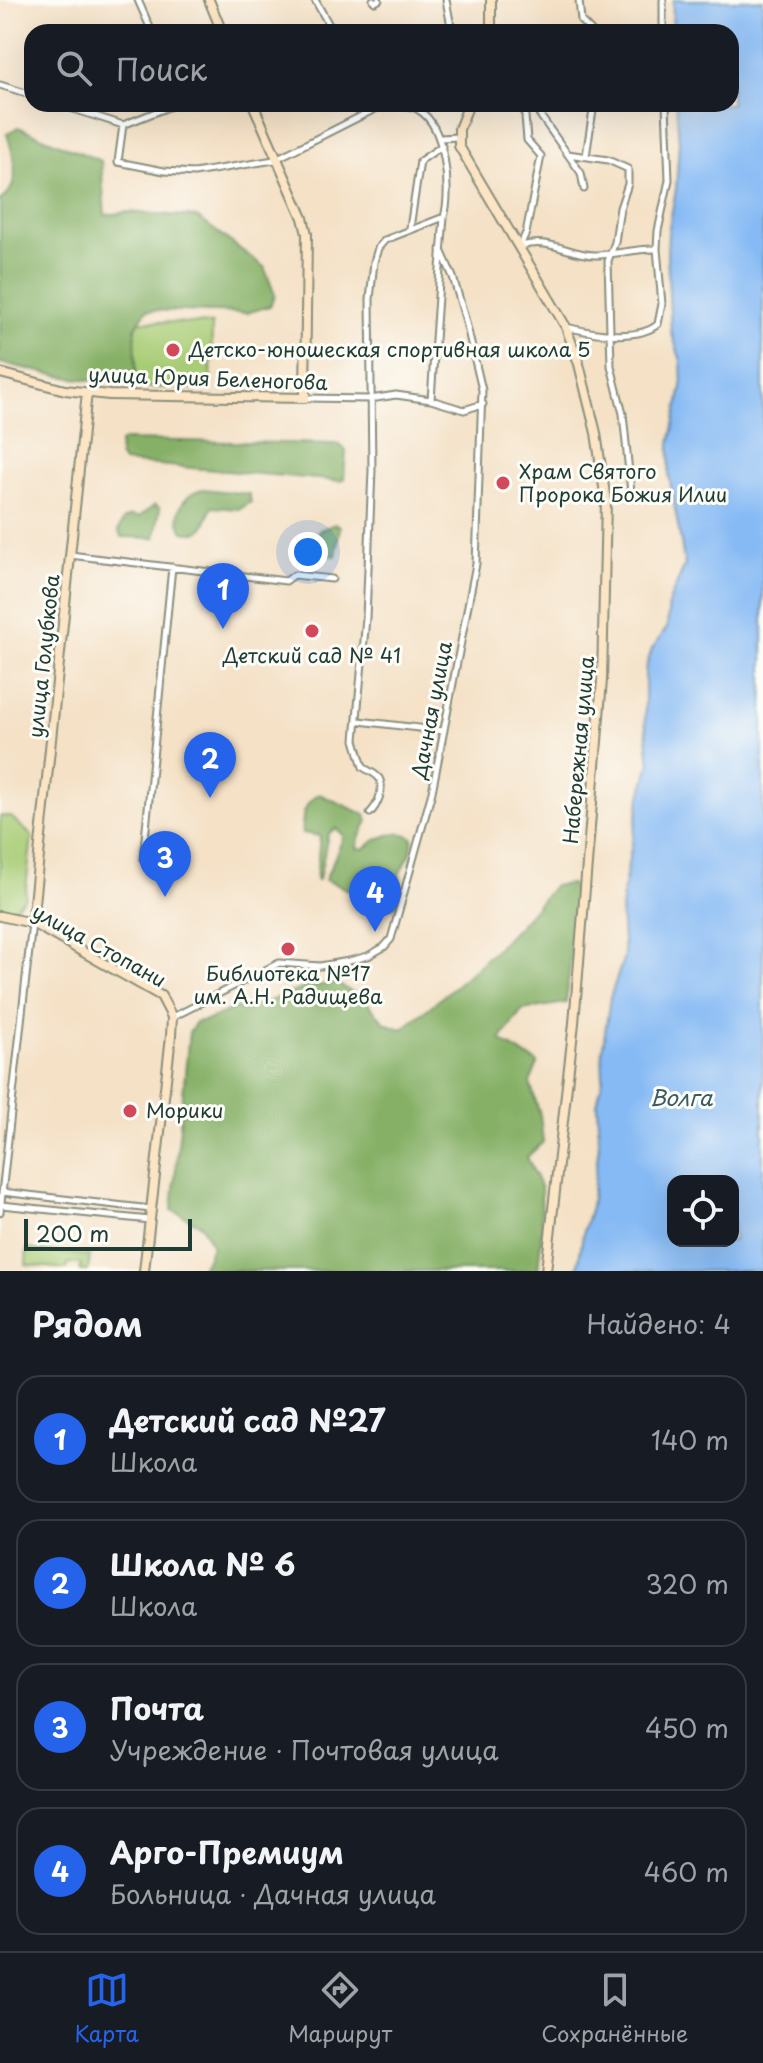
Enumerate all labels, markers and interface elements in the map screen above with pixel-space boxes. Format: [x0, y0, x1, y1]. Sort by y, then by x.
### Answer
search box [24, 24, 739, 112]
icon: search [52, 46, 96, 90]
text: Поиск [116, 46, 207, 91]
place label: Детско-юношеская спортивная школа 5 [188, 334, 590, 364]
marker: Детско-юношеская спортивная школа 5 [164, 341, 182, 359]
street label: улица Юрия Беленогова [88, 359, 329, 397]
place label: Храм Святого Пророка Божия Илии [519, 456, 727, 509]
marker: Храм Святого Пророка Божия Илии [494, 474, 512, 492]
your location [288, 532, 328, 572]
pin: 1 [197, 563, 249, 629]
street label: улица Голубкова [20, 572, 67, 739]
marker: Детский сад № 41 [303, 622, 321, 640]
street label: Дачная улица [403, 638, 459, 782]
place label: Детский сад № 41 [222, 640, 401, 670]
street label: Набережная улица [555, 654, 601, 845]
pin: 2 [184, 732, 236, 798]
pin: 3 [139, 831, 191, 897]
pin: 4 [349, 866, 401, 932]
street label: улица Стопани [27, 896, 172, 994]
marker: Библиотека №17 им. А.Н. Радищева [279, 940, 297, 958]
place label: Библиотека №17 им. А.Н. Радищева [194, 958, 383, 1011]
water label: Волга [650, 1080, 714, 1113]
place label: Морики [146, 1095, 224, 1125]
marker: Морики [121, 1102, 139, 1120]
map controls [667, 1175, 739, 1247]
button: locate [667, 1175, 739, 1247]
scale bar [24, 1215, 192, 1251]
text: 200 m [36, 1216, 109, 1249]
text: Рядом [32, 1297, 143, 1349]
text: Найдено: 4 [586, 1304, 731, 1343]
text: Детский сад №27 [110, 1397, 385, 1442]
text: 1 [54, 1420, 66, 1459]
text: 140 m [651, 1420, 729, 1459]
text: Школа [110, 1442, 197, 1481]
text: Школа № 6 [110, 1541, 295, 1586]
text: 2 [51, 1564, 69, 1603]
text: 320 m [645, 1564, 729, 1603]
text: Школа [110, 1586, 197, 1625]
text: Почта [110, 1685, 204, 1730]
text: 3 [51, 1708, 69, 1747]
text: 450 m [645, 1708, 729, 1747]
text: Учреждение · Почтовая улица [110, 1730, 499, 1769]
text: Арго-Премиум [110, 1829, 344, 1874]
text: 4 [51, 1852, 69, 1891]
text: 460 m [644, 1852, 729, 1891]
text: Больница · Дачная улица [110, 1874, 436, 1913]
tab: Карта [75, 1968, 139, 2049]
tab: Маршрут [288, 1968, 392, 2049]
tab: Сохранённые [541, 1968, 688, 2049]

